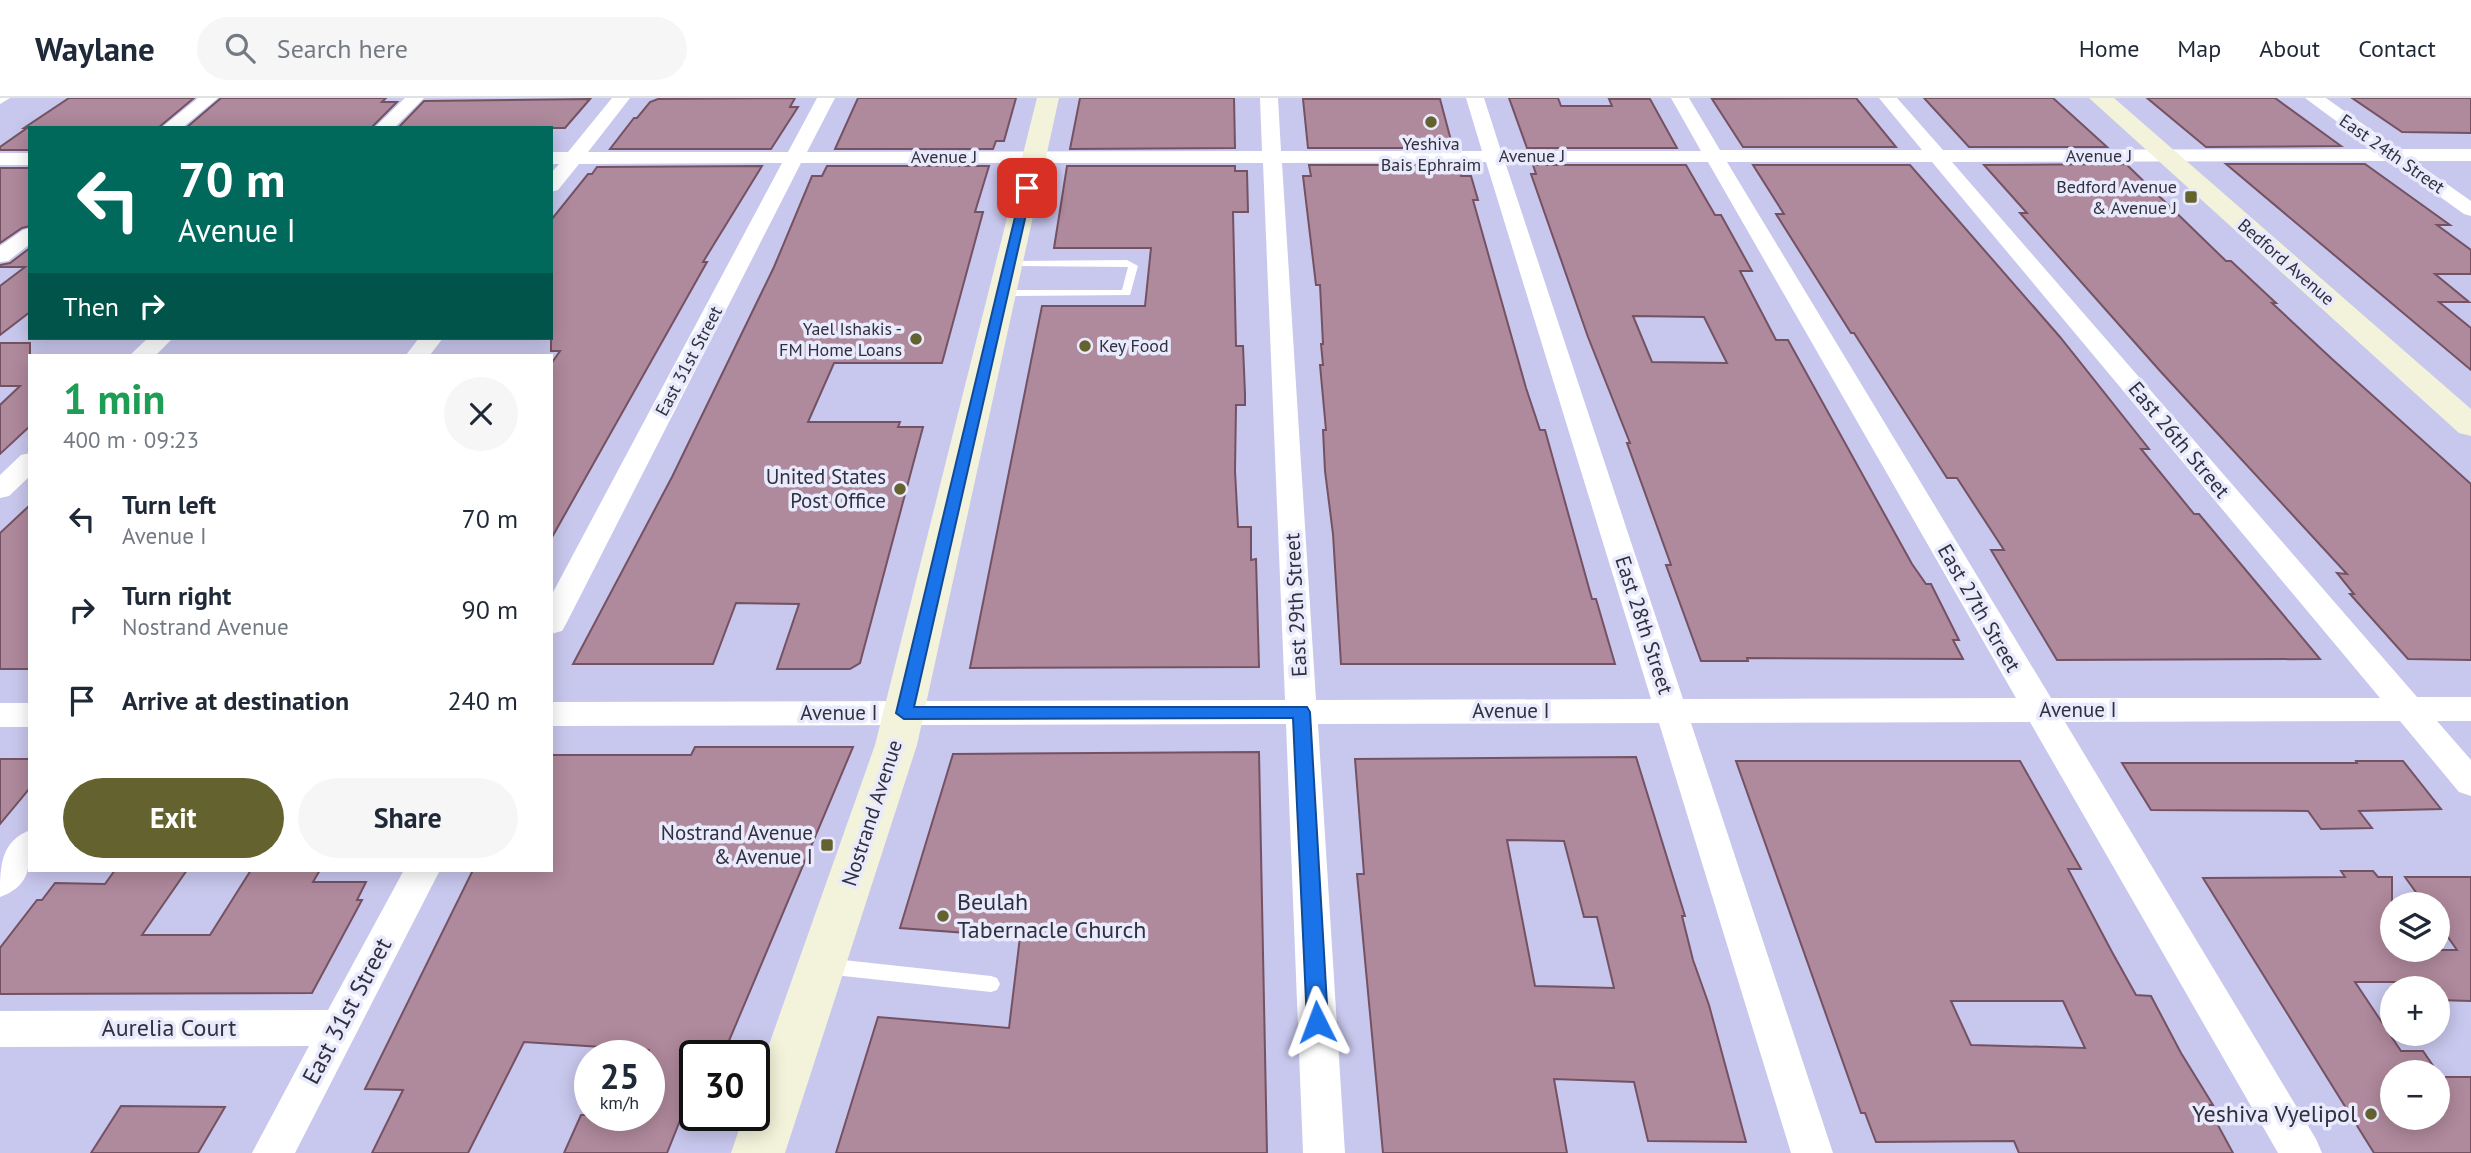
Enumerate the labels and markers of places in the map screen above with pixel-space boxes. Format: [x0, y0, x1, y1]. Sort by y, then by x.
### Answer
marker: Yeshiva Bais Ephraim [1423, 114, 1439, 130]
place label: Yeshiva Bais Ephraim [1381, 132, 1481, 176]
pin [997, 158, 1057, 218]
place label: Bedford Avenue & Avenue J [2056, 175, 2177, 219]
marker: Bedford Avenue & Avenue J [2183, 189, 2199, 205]
place label: Yael Ishakis - FM Home Loans [779, 317, 902, 361]
marker: Yael Ishakis - FM Home Loans [908, 331, 924, 347]
place label: Key Food [1099, 334, 1169, 357]
marker: Key Food [1077, 338, 1093, 354]
place label: United States Post Office [766, 463, 886, 514]
marker: United States Post Office [892, 481, 908, 497]
place label: Nostrand Avenue & Avenue I [661, 819, 813, 870]
marker: Nostrand Avenue & Avenue I [819, 837, 835, 853]
place label: Beulah Tabernacle Church [957, 886, 1146, 945]
marker: Beulah Tabernacle Church [935, 908, 951, 924]
place label: Yeshiva Vyelipol [2192, 1098, 2357, 1129]
marker: Yeshiva Vyelipol [2363, 1106, 2379, 1122]

